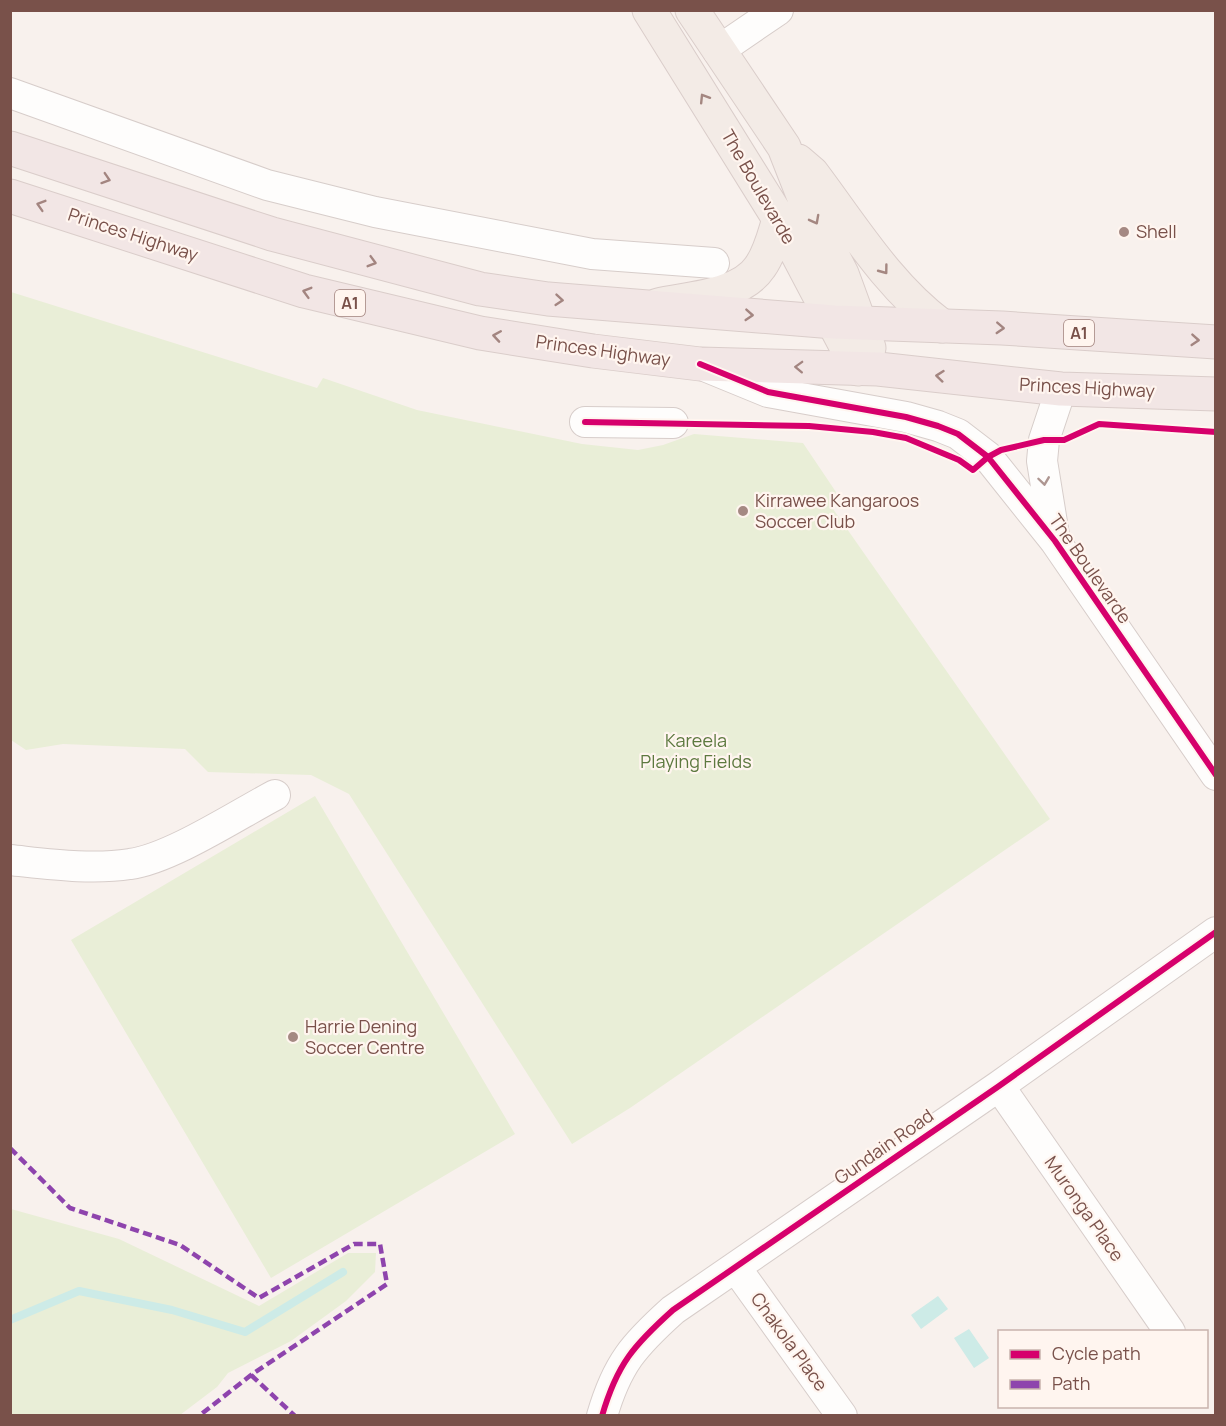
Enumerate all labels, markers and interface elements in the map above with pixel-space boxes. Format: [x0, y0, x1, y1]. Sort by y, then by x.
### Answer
one-way arrow [700, 94, 712, 104]
street label: The Boulevarde [716, 125, 801, 248]
one-way arrow [100, 171, 111, 184]
one-way arrow [36, 200, 47, 213]
street label: Princes Highway [65, 202, 202, 267]
one-way arrow [807, 214, 819, 225]
place label: Shell [1136, 219, 1177, 243]
marker: Shell [1117, 225, 1131, 239]
one-way arrow [367, 255, 377, 267]
one-way arrow [877, 264, 888, 275]
one-way arrow [302, 287, 313, 299]
road number: A1 [335, 290, 365, 316]
one-way arrow [554, 293, 563, 306]
one-way arrow [745, 308, 754, 321]
road number: A1 [1064, 320, 1094, 346]
one-way arrow [996, 322, 1005, 334]
street label: Princes Highway [534, 329, 672, 371]
one-way arrow [492, 330, 501, 342]
one-way arrow [1191, 334, 1200, 347]
one-way arrow [795, 361, 804, 373]
one-way arrow [935, 370, 945, 383]
street label: Princes Highway [1019, 371, 1156, 403]
one-way arrow [1038, 477, 1050, 486]
place label: Kirrawee Kangaroos Soccer Club [755, 488, 919, 533]
marker: Kirrawee Kangaroos Soccer Club [736, 504, 750, 518]
street label: The Boulevarde [1044, 509, 1137, 628]
park label: Kareela Playing Fields [640, 728, 752, 773]
place label: Harrie Dening Soccer Centre [305, 1014, 425, 1059]
marker: Harrie Dening Soccer Centre [286, 1030, 300, 1044]
street label: Gundain Road [829, 1103, 938, 1189]
street label: Muronga Place [1040, 1151, 1130, 1266]
street label: Chakola Place [746, 1287, 834, 1395]
legend [998, 1330, 1208, 1408]
text: Cycle path [1052, 1341, 1141, 1365]
text: Path [1052, 1371, 1090, 1395]

